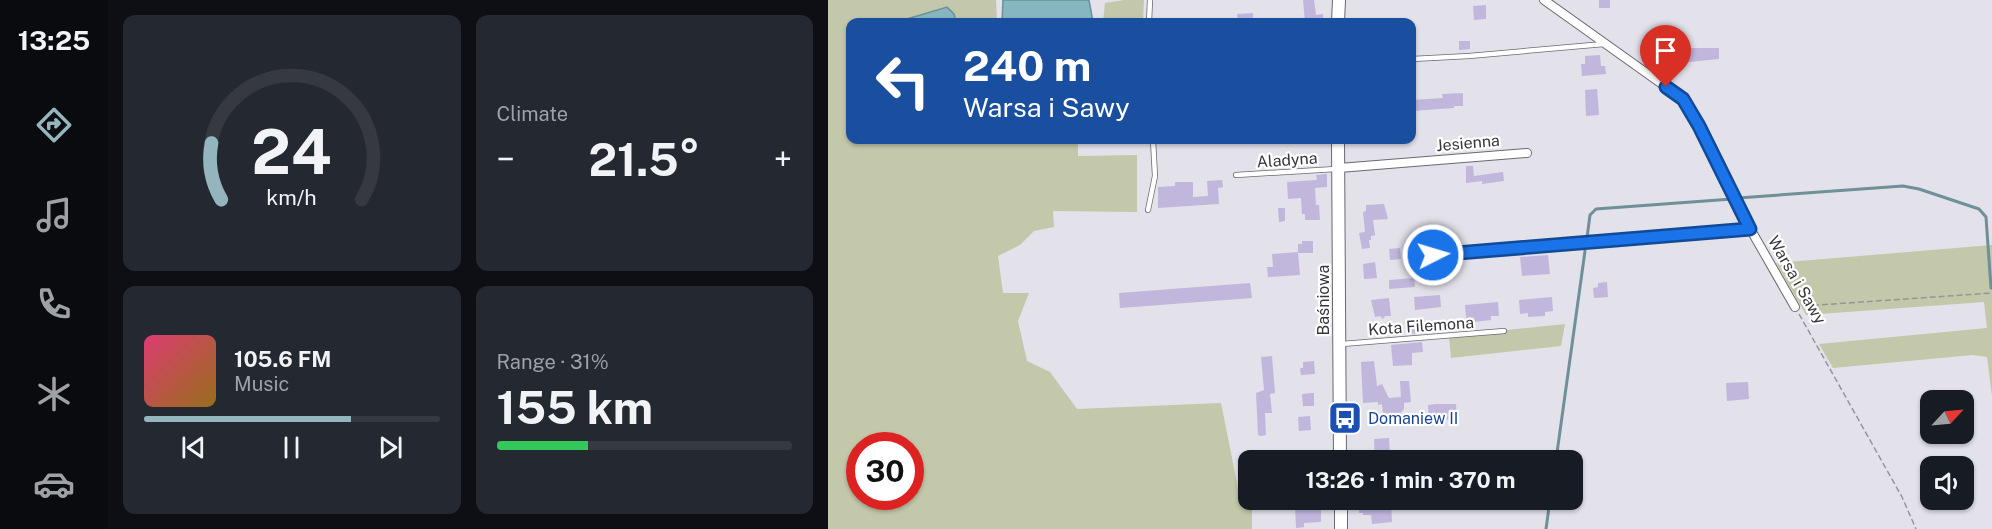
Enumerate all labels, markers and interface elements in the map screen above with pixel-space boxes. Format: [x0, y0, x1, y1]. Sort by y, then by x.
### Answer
text: 13:25 [18, 24, 90, 56]
pin [1640, 25, 1691, 87]
icon: arrive [1649, 34, 1682, 67]
text: 240 m [963, 41, 1091, 90]
icon: left [864, 42, 942, 120]
text: Warsa i Sawy [963, 91, 1130, 123]
text: Climate [497, 102, 568, 126]
icon: directions [33, 104, 75, 146]
text: 24 [251, 115, 332, 188]
street label: Jesienna [1435, 131, 1501, 155]
text: 21.5° [588, 133, 700, 186]
text: − [497, 140, 515, 178]
text: + [774, 140, 792, 178]
street label: Aladyna [1256, 148, 1318, 172]
text: km/h [267, 185, 317, 210]
icon: music [33, 194, 75, 236]
position arrow [1401, 223, 1465, 287]
street label: Warsa i Sawy [1764, 232, 1830, 328]
street label: Baśniowa [1314, 265, 1333, 335]
icon: phone [33, 283, 75, 325]
street label: Kota Filemona [1367, 313, 1475, 339]
text: 105.6 FM [234, 346, 332, 372]
text: Range · 31% [497, 350, 609, 374]
text: Music [234, 372, 289, 396]
icon: climate [33, 373, 75, 415]
text: 155 km [497, 381, 653, 434]
north arrow [1920, 390, 1974, 444]
map controls [1920, 390, 1974, 510]
bus stop icon: Domaniew II [1327, 400, 1363, 436]
place label: Domaniew II [1368, 409, 1458, 428]
icon: previous [177, 431, 210, 464]
icon: pause [275, 431, 308, 464]
icon: next [374, 431, 407, 464]
speed limit sign: 30 [846, 432, 924, 510]
button: sound [1920, 456, 1974, 510]
icon: car [33, 463, 75, 505]
text: 13:26 · 1 min · 370 m [1306, 467, 1515, 493]

